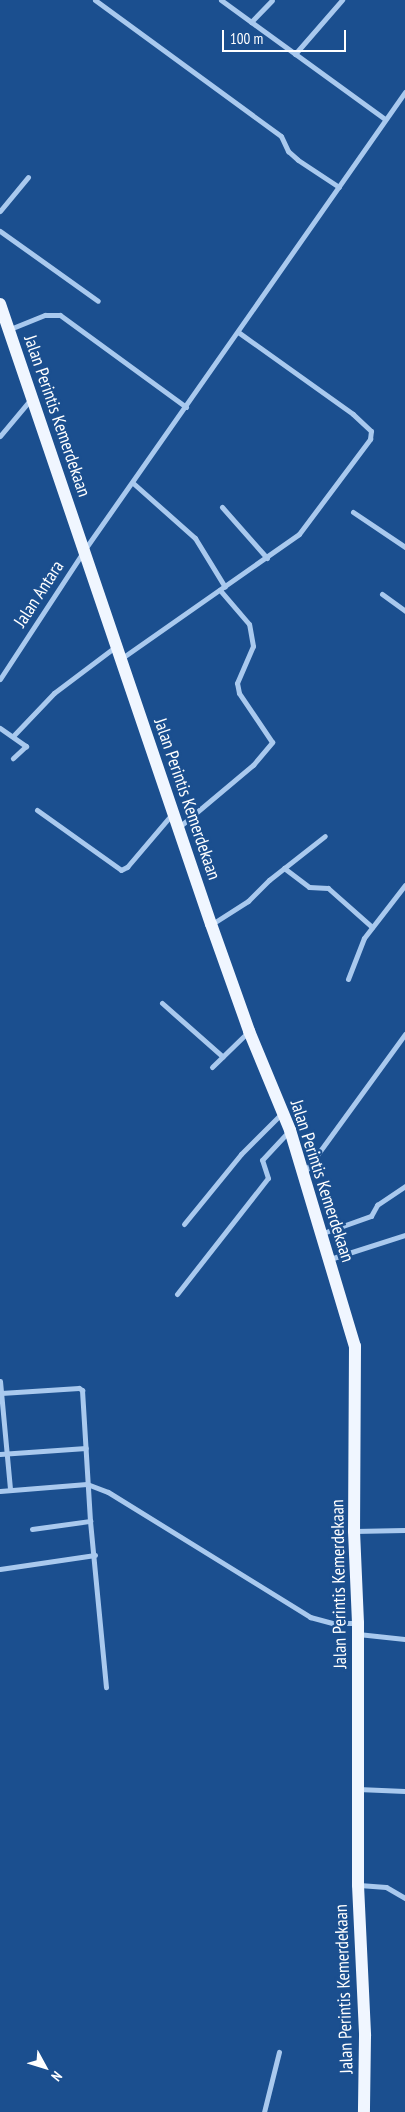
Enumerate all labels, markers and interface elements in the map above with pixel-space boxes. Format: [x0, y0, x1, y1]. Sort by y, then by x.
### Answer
scale bar [225, 20, 349, 52]
text: 100 m [230, 29, 263, 48]
street label: Jalan Perintis Kemerdekaan [19, 332, 95, 500]
street label: Jalan Antara [9, 557, 69, 631]
street label: Jalan Perintis Kemerdekaan [149, 715, 225, 883]
street label: Jalan Perintis Kemerdekaan [286, 1097, 358, 1265]
street label: Jalan Perintis Kemerdekaan [327, 1499, 351, 1669]
street label: Jalan Perintis Kemerdekaan [330, 1904, 358, 2074]
north arrow [20, 2042, 70, 2092]
text: N [47, 2068, 66, 2085]

